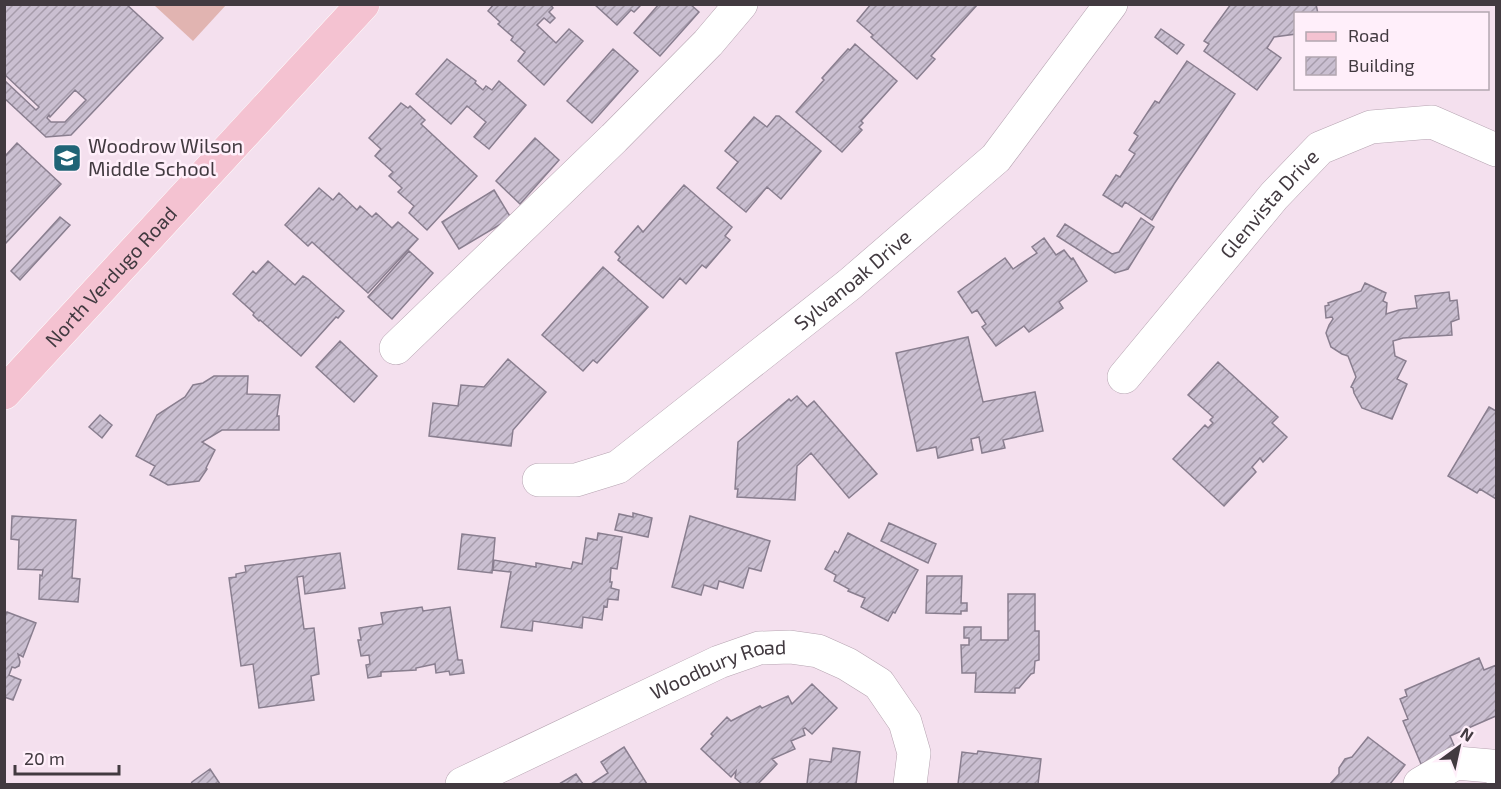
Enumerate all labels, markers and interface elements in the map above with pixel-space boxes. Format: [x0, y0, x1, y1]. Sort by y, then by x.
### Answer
legend [1294, 12, 1489, 90]
text: Road [1348, 24, 1389, 46]
text: Building [1348, 54, 1415, 76]
place label: Woodrow Wilson Middle School [88, 133, 243, 180]
school or university icon: Woodrow Wilson Middle School [51, 142, 83, 174]
street label: Glenvista Drive [1214, 144, 1323, 263]
street label: North Verdugo Road [40, 201, 181, 351]
street label: Sylvanoak Drive [789, 224, 915, 335]
street label: Woodbury Road [646, 634, 787, 704]
north arrow [1429, 717, 1489, 777]
text: N [1457, 723, 1477, 745]
scale bar [15, 738, 118, 776]
text: 20 m [24, 747, 65, 769]

